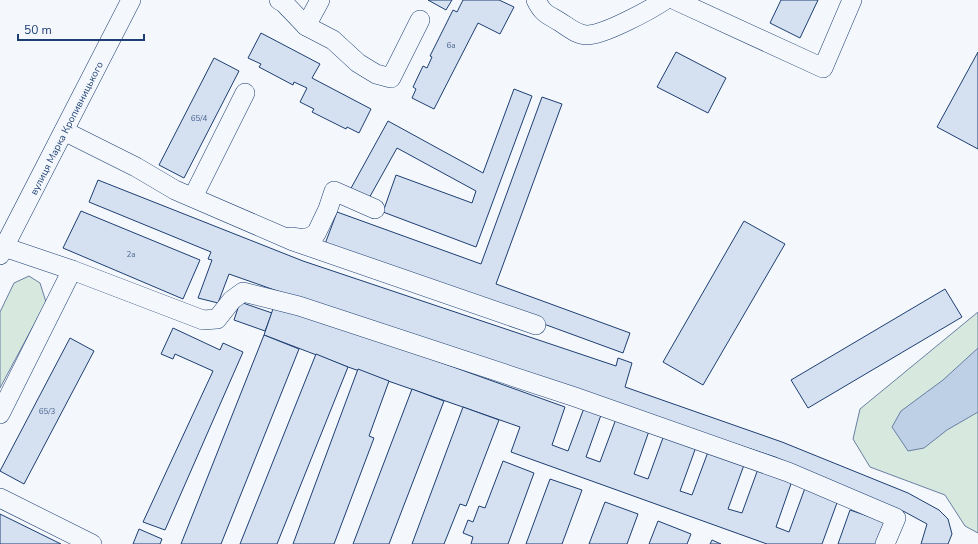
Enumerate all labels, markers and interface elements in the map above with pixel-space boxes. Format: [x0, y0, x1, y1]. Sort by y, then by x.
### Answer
scale bar [18, 16, 144, 42]
text: 50 m [24, 22, 52, 38]
house number: 6а [446, 40, 456, 51]
street label: вулиця Марка Кропивницького [27, 59, 107, 198]
house number: 65/4 [191, 113, 208, 124]
house number: 2а [126, 249, 136, 260]
house number: 65/3 [39, 406, 56, 417]

